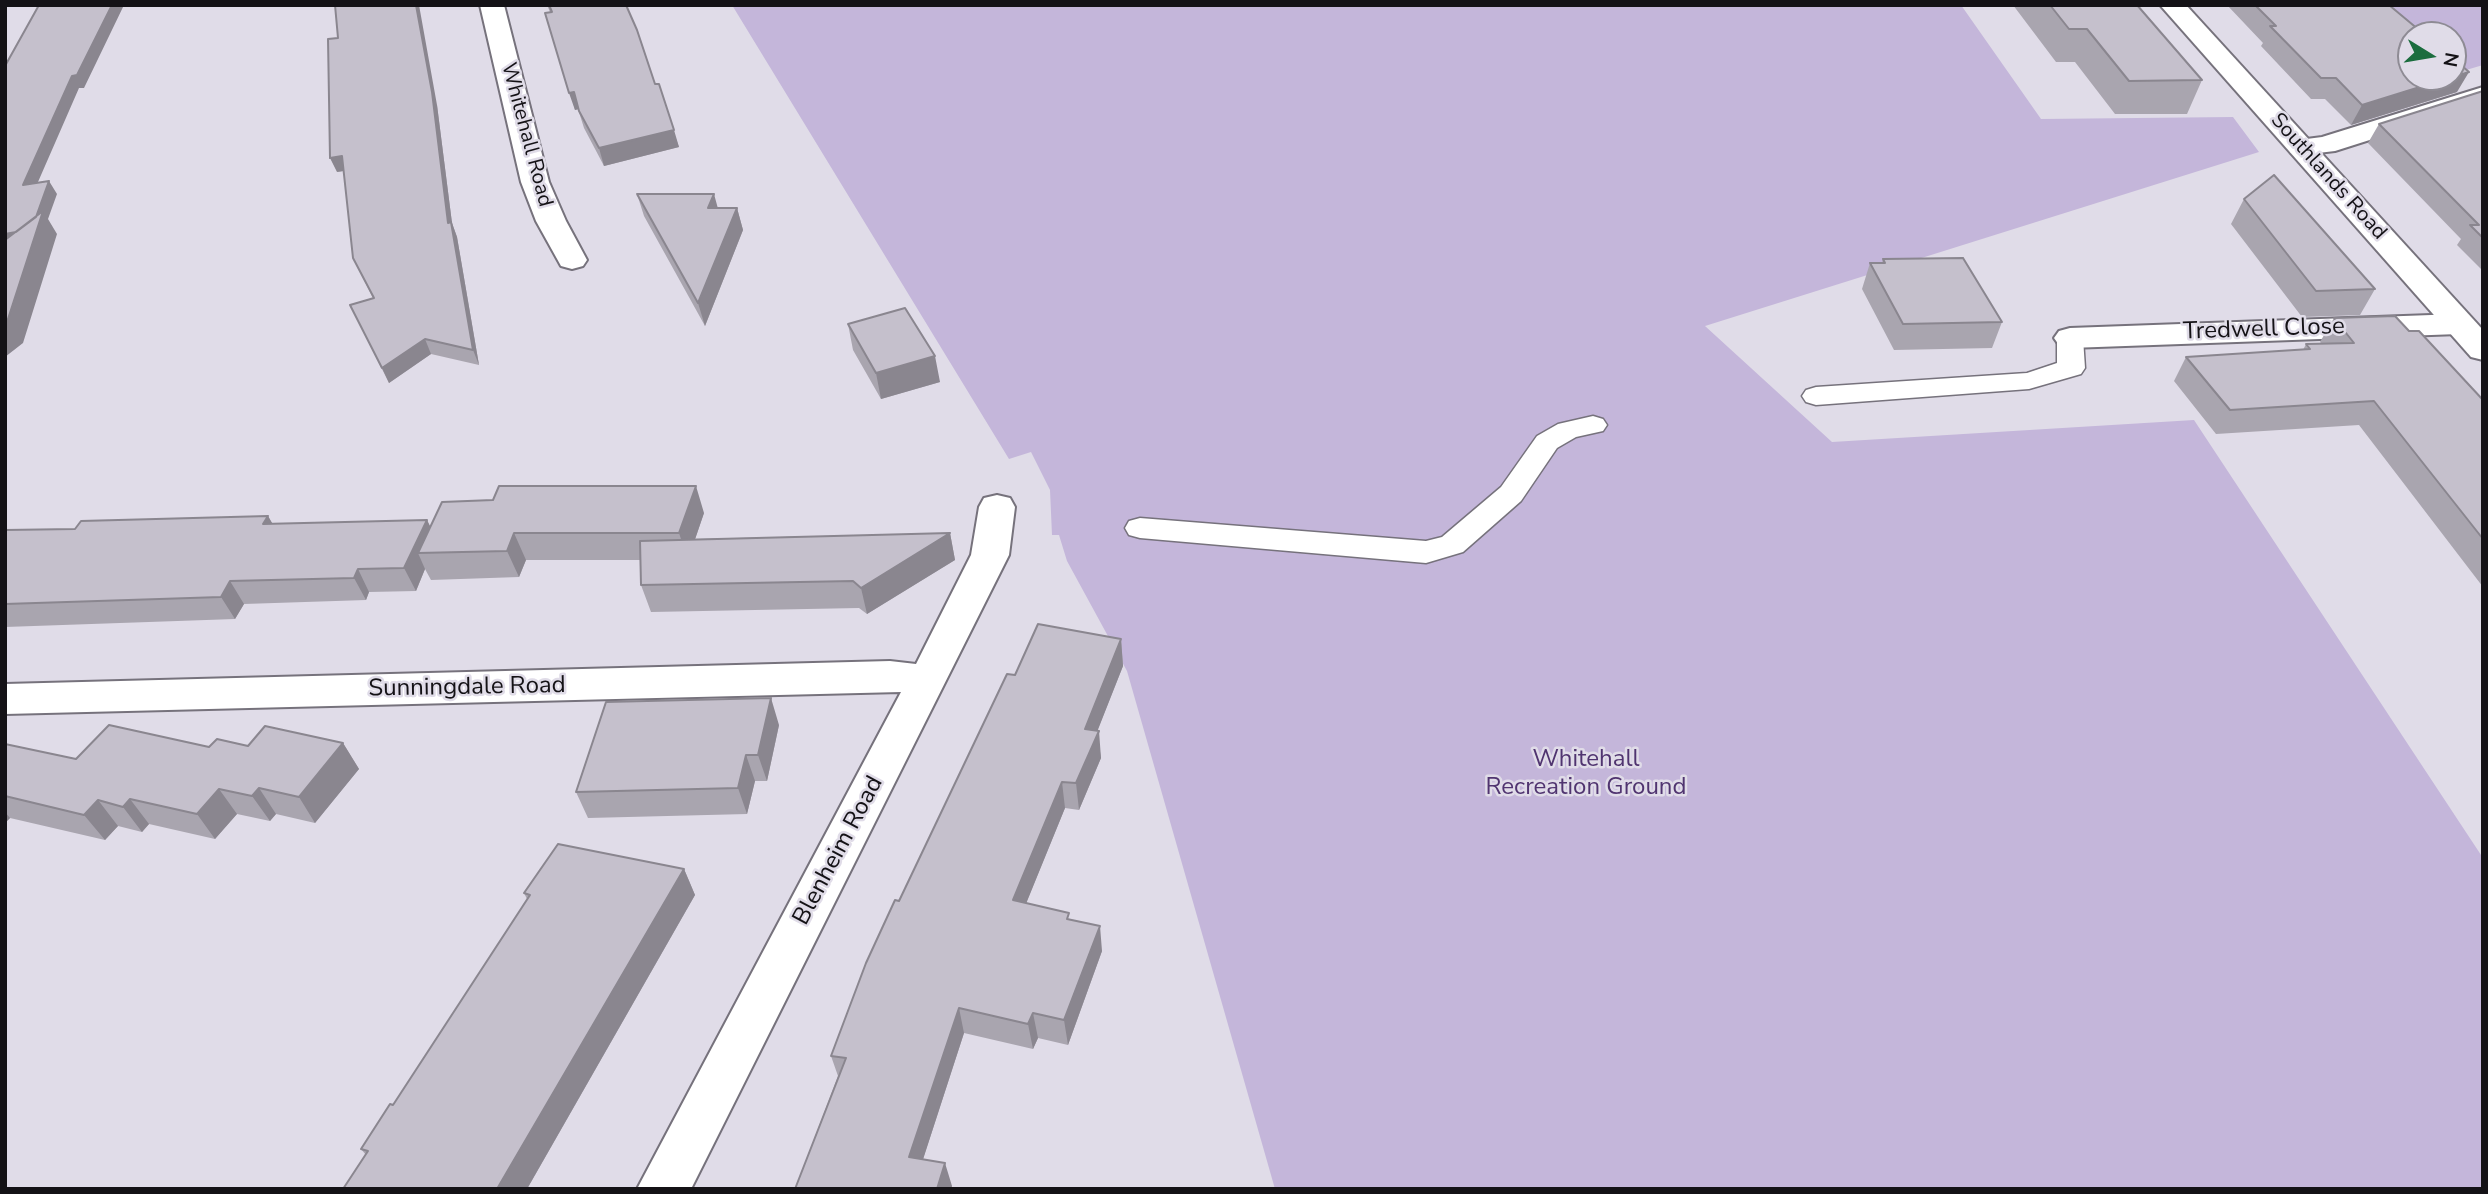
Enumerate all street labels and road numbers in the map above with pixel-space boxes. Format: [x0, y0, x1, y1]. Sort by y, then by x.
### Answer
street label: Whitehall Road [495, 60, 557, 210]
street label: Southlands Road [2265, 109, 2391, 245]
street label: Tredwell Close [2183, 313, 2345, 347]
street label: Sunningdale Road [368, 672, 566, 704]
street label: Blenheim Road [788, 772, 890, 930]

